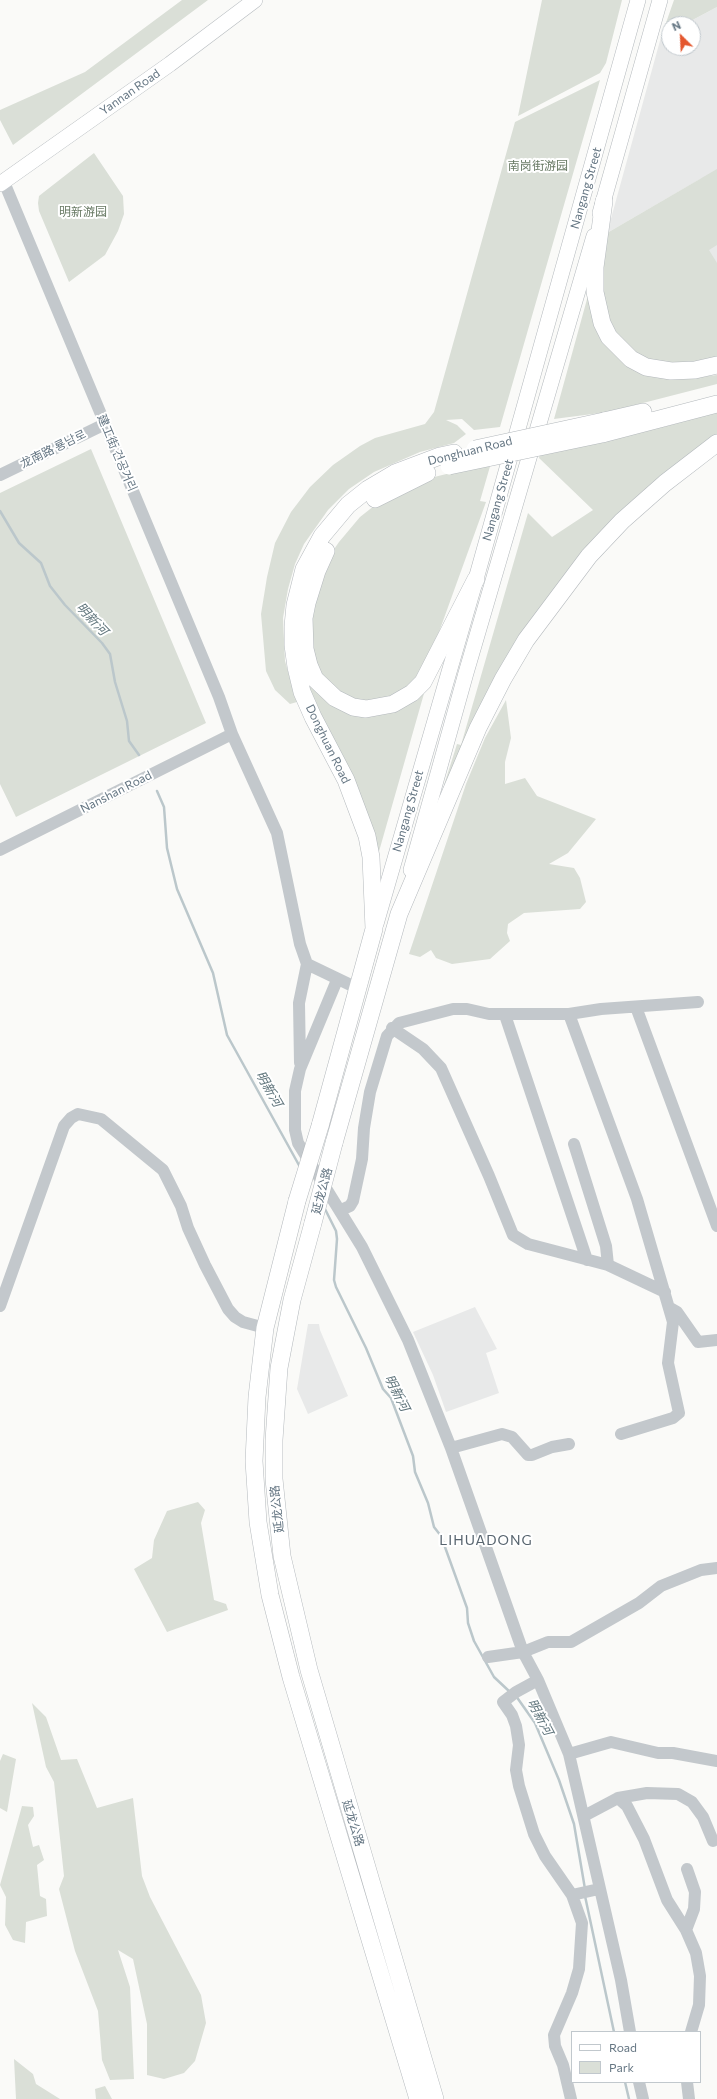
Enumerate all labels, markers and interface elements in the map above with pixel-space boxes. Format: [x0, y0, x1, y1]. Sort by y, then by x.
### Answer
north arrow [661, 16, 701, 56]
text: N [670, 18, 683, 33]
street label: Yannan Road [97, 66, 163, 118]
street label: Nangang Street [567, 145, 605, 231]
park label: 南岗街游园 [508, 159, 568, 173]
park label: 明新游园 [59, 205, 107, 219]
street label: 建工街 건공거리 [94, 412, 140, 494]
street label: 龙南路 룡남로 [18, 427, 88, 471]
street label: Donghuan Road [426, 434, 514, 468]
street label: Nangang Street [479, 457, 517, 543]
water label: 明新河 [73, 599, 111, 639]
street label: Donghuan Road [303, 702, 353, 786]
street label: Nanshan Road [78, 768, 154, 816]
street label: Nangang Street [389, 768, 427, 854]
water label: 明新河 [252, 1068, 286, 1110]
street label: 延龙公路 [309, 1166, 335, 1216]
water label: 明新河 [381, 1372, 413, 1414]
street label: 延龙公路 [267, 1484, 287, 1534]
district label: LIHUADONG [439, 1532, 533, 1548]
water label: 明新河 [524, 1696, 556, 1738]
street label: 延龙公路 [339, 1798, 367, 1848]
legend [571, 2031, 701, 2083]
text: Road [609, 2040, 637, 2054]
text: Park [609, 2060, 634, 2074]

